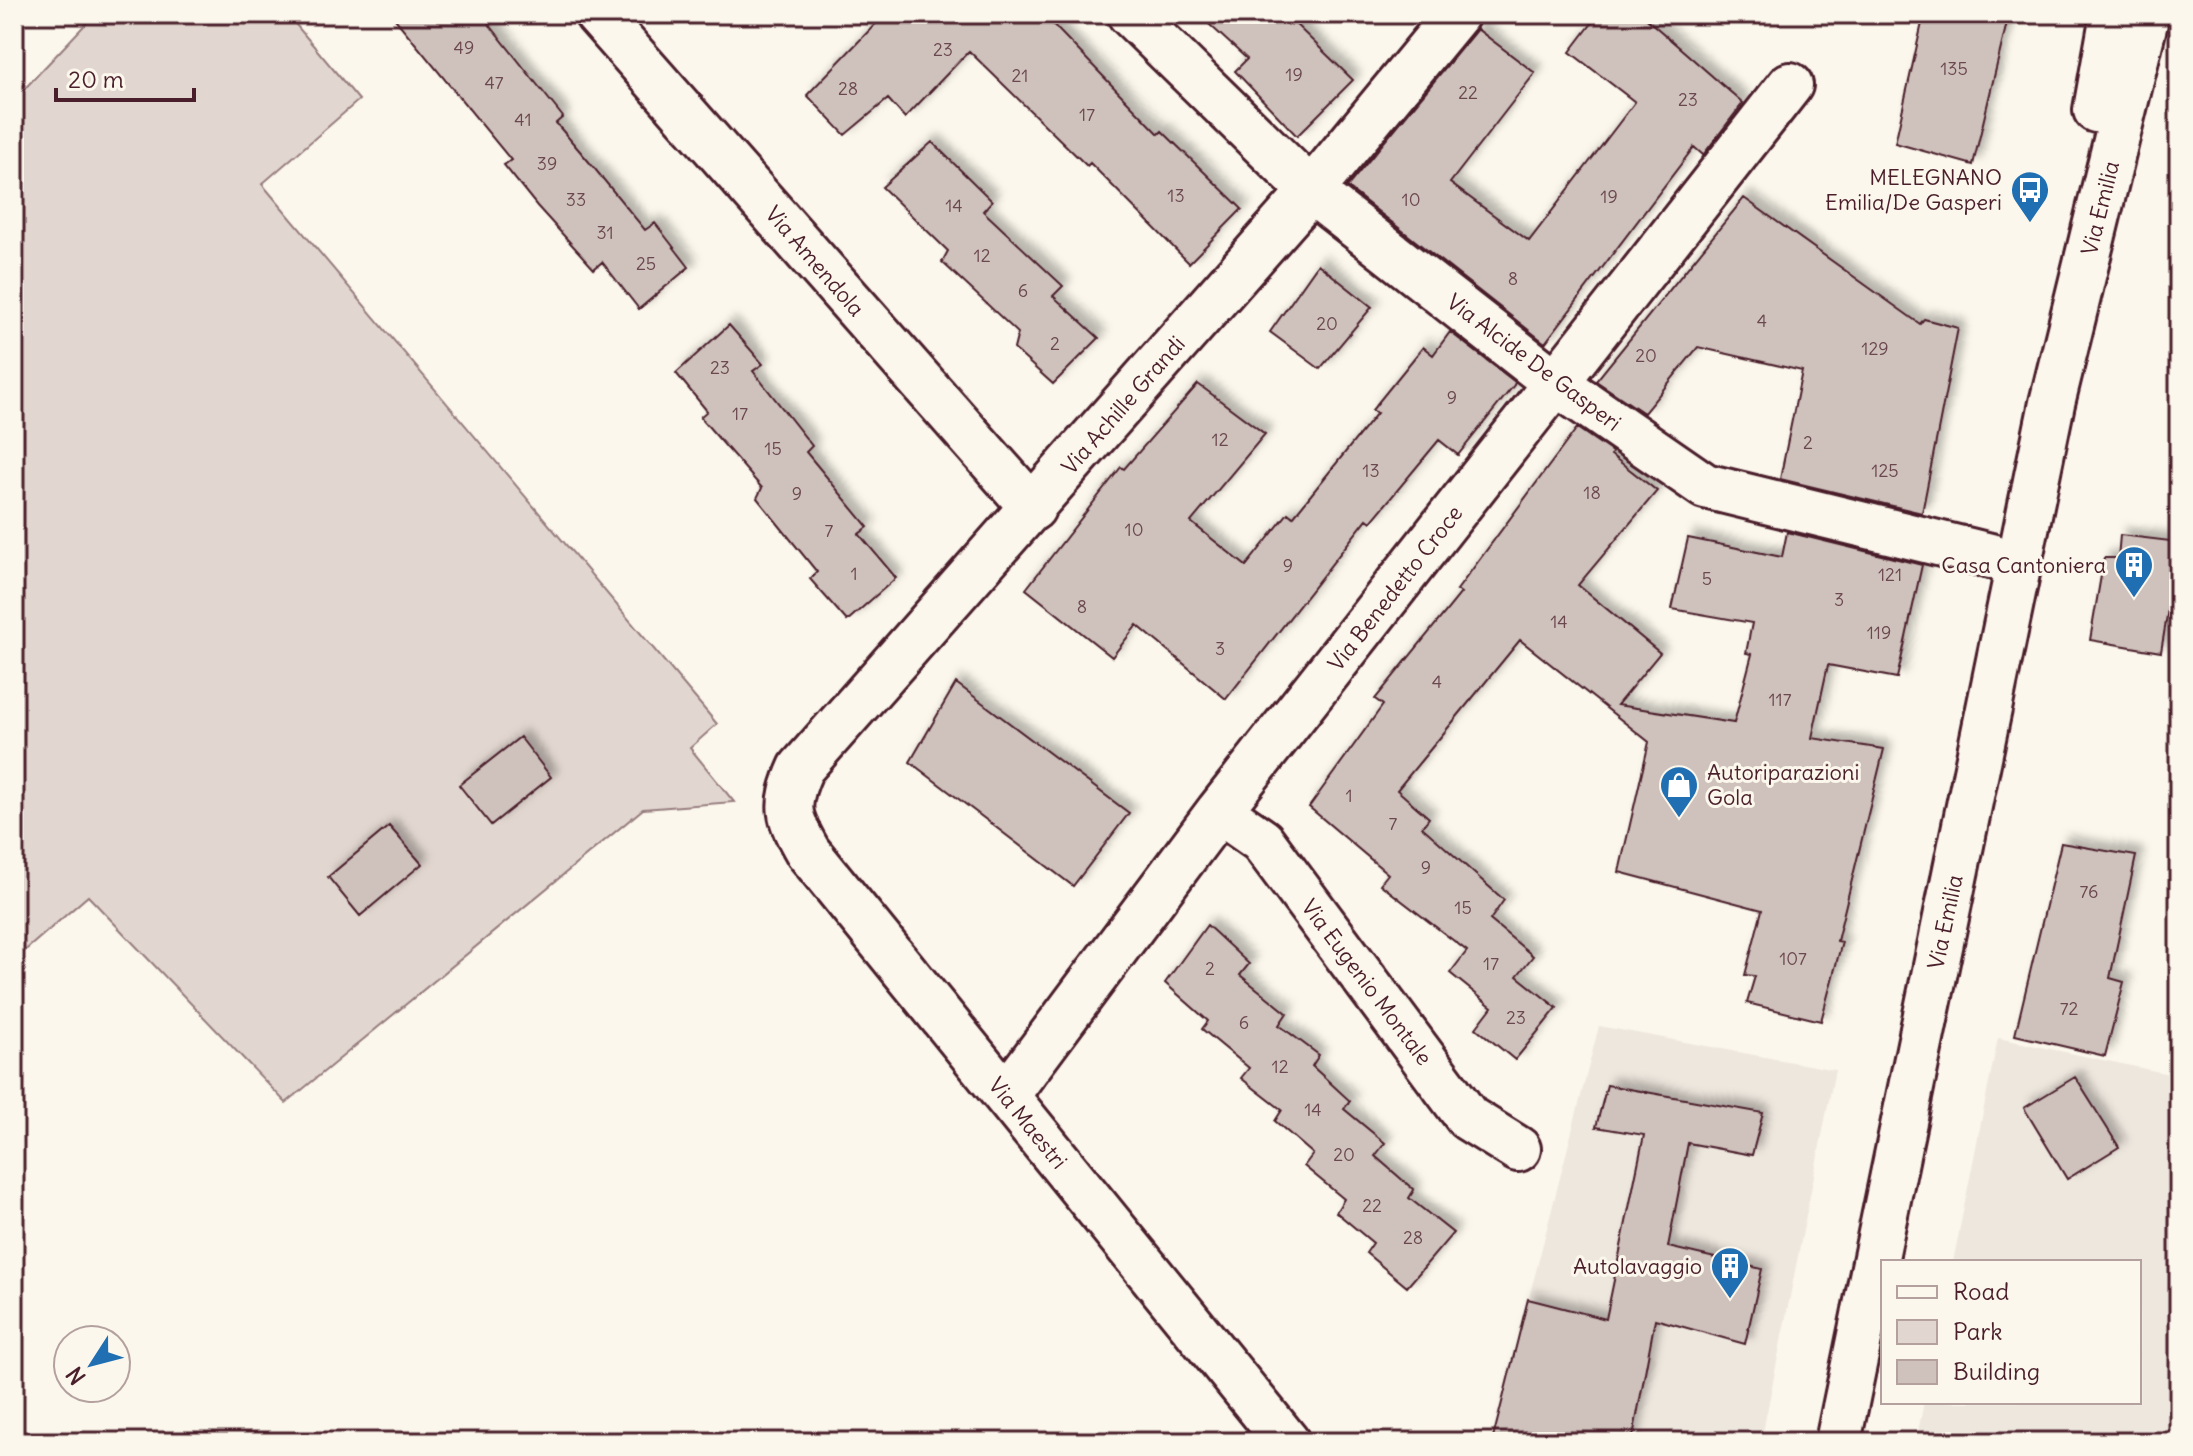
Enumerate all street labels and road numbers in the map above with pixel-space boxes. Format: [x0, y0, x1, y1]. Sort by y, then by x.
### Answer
street label: Via Emilia [2075, 158, 2125, 258]
street label: Via Amendola [759, 200, 871, 322]
street label: Via Alcide De Gasperi [1441, 287, 1627, 437]
street label: Via Achille Grandi [1055, 330, 1191, 480]
street label: Via Benedetto Croce [1322, 500, 1468, 676]
street label: Via Emilia [1921, 872, 1969, 972]
street label: Via Eugenio Montale [1295, 894, 1439, 1070]
street label: Via Maestri [983, 1072, 1073, 1174]

